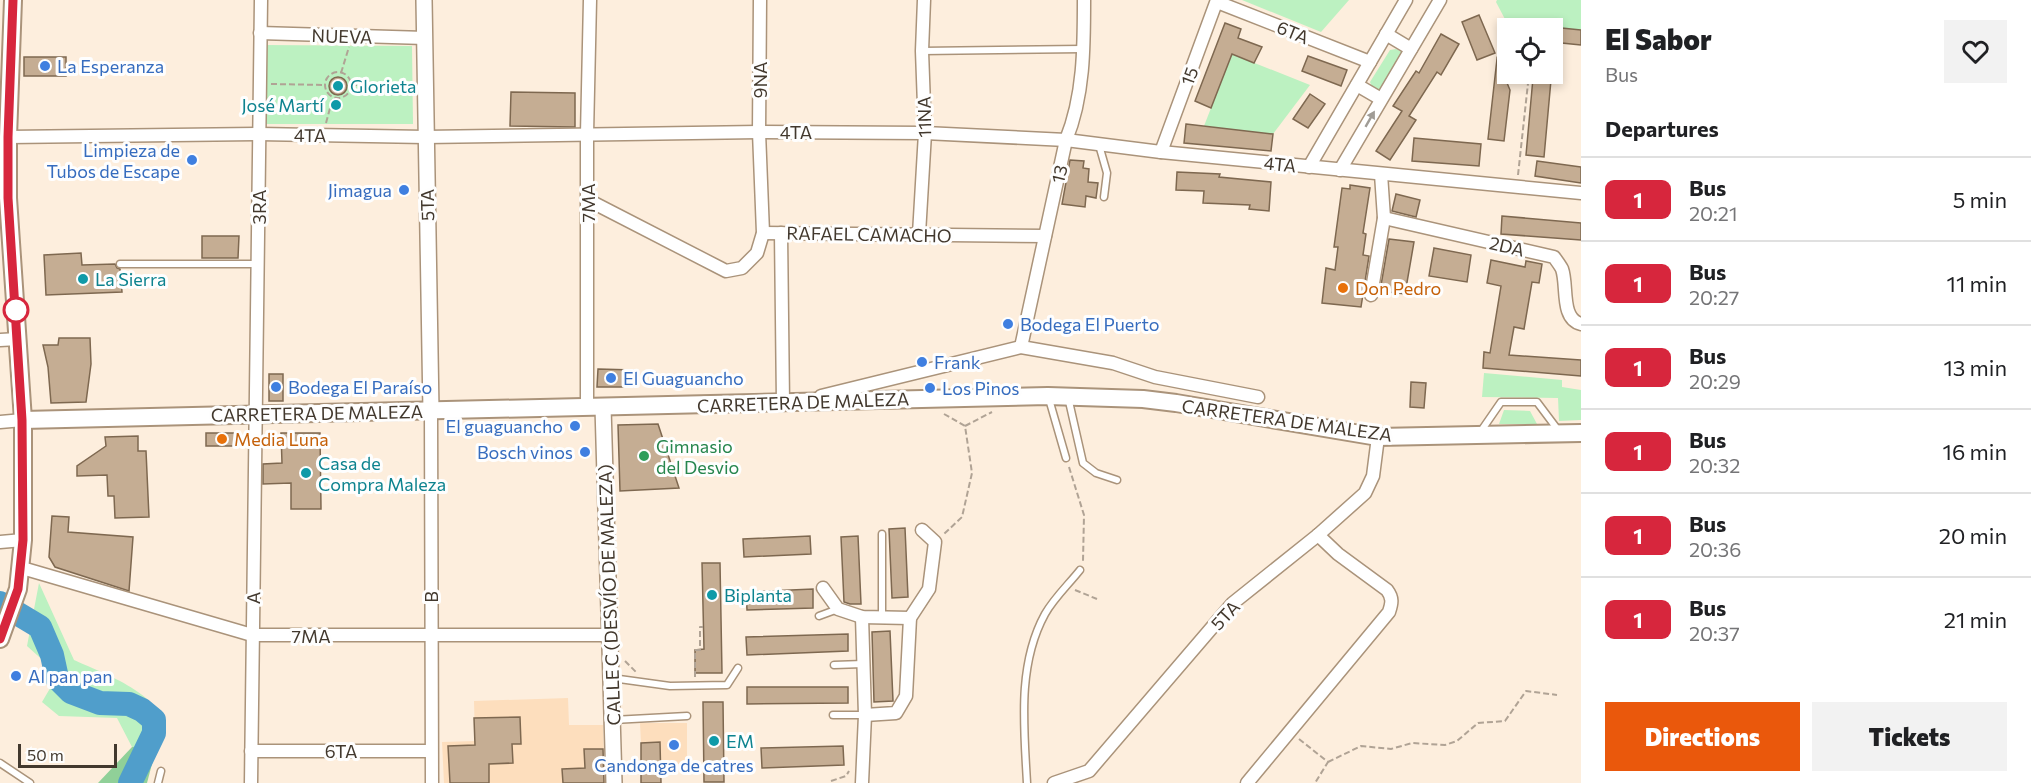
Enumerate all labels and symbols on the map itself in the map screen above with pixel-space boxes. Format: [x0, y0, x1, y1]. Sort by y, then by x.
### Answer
street label: 6TA [1274, 16, 1312, 48]
street label: NUEVA [311, 24, 373, 48]
place label: La Esperanza [57, 55, 164, 77]
marker: La Esperanza [38, 59, 52, 73]
street label: 9NA [749, 62, 771, 98]
street label: 15 [1176, 64, 1202, 88]
place label: Glorieta [350, 75, 417, 97]
marker: Glorieta [331, 79, 345, 93]
place label: José Martí [241, 94, 325, 116]
street label: 11NA [913, 96, 935, 138]
marker: José Martí [329, 98, 343, 112]
one-way arrow [1364, 111, 1375, 127]
street label: 4TA [780, 121, 812, 143]
street label: 4TA [294, 124, 326, 146]
place label: Limpieza de Tubos de Escape [46, 139, 180, 182]
street label: 4TA [1263, 151, 1297, 177]
marker: Limpieza de Tubos de Escape [185, 153, 199, 167]
street label: 13 [1046, 163, 1072, 185]
place label: Jimagua [328, 179, 392, 201]
marker: Jimagua [397, 183, 411, 197]
street label: 7MA [577, 183, 599, 223]
street label: 5TA [416, 189, 438, 221]
street label: 3RA [248, 190, 270, 224]
street label: RAFAEL CAMACHO [786, 222, 952, 246]
street label: 2DA [1487, 231, 1527, 261]
place label: La Sierra [95, 268, 166, 290]
marker: La Sierra [76, 272, 90, 286]
place label: Don Pedro [1355, 277, 1441, 299]
marker: Don Pedro [1336, 281, 1350, 295]
unlabelled marker [3, 297, 29, 323]
place label: Bodega El Puerto [1020, 313, 1160, 335]
marker: Bodega El Puerto [1001, 317, 1015, 331]
place label: Frank [934, 351, 981, 373]
marker: Frank [915, 355, 929, 369]
place label: El Guaguancho [623, 367, 744, 389]
marker: El Guaguancho [604, 371, 618, 385]
place label: Bodega El Paraíso [288, 376, 432, 398]
place label: Los Pinos [942, 377, 1020, 399]
marker: Bodega El Paraíso [269, 380, 283, 394]
marker: Los Pinos [923, 381, 937, 395]
street label: CARRETERA DE MALEZA [697, 387, 909, 417]
street label: CARRETERA DE MALEZA [1180, 394, 1394, 446]
street label: CARRETERA DE MALEZA [211, 400, 423, 426]
place label: El guaguancho [446, 415, 563, 437]
marker: El guaguancho [568, 419, 582, 433]
place label: Media Luna [234, 428, 329, 450]
marker: Media Luna [215, 432, 229, 446]
place label: Gimnasio del Desvio [656, 435, 739, 478]
place label: Bosch vinos [477, 441, 573, 463]
marker: Bosch vinos [578, 445, 592, 459]
marker: Gimnasio del Desvio [637, 449, 651, 463]
place label: Casa de Compra Maleza [318, 452, 446, 495]
street label: CALLE C (DESVÍO DE MALEZA) [593, 464, 625, 726]
marker: Casa de Compra Maleza [299, 466, 313, 480]
place label: Biplanta [724, 584, 792, 606]
marker: Biplanta [705, 588, 719, 602]
street label: B [420, 591, 442, 603]
street label: A [242, 592, 264, 604]
street label: 5TA [1206, 596, 1244, 634]
street label: 7MA [291, 625, 331, 647]
place label: Al pan pan [28, 665, 113, 687]
marker: Al pan pan [9, 669, 23, 683]
place label: EM [726, 730, 754, 752]
marker: EM [707, 734, 721, 748]
marker: Candonga de catres [667, 738, 681, 752]
street label: 6TA [325, 740, 357, 762]
scale bar [18, 741, 117, 768]
place label: Candonga de catres [594, 754, 754, 776]

